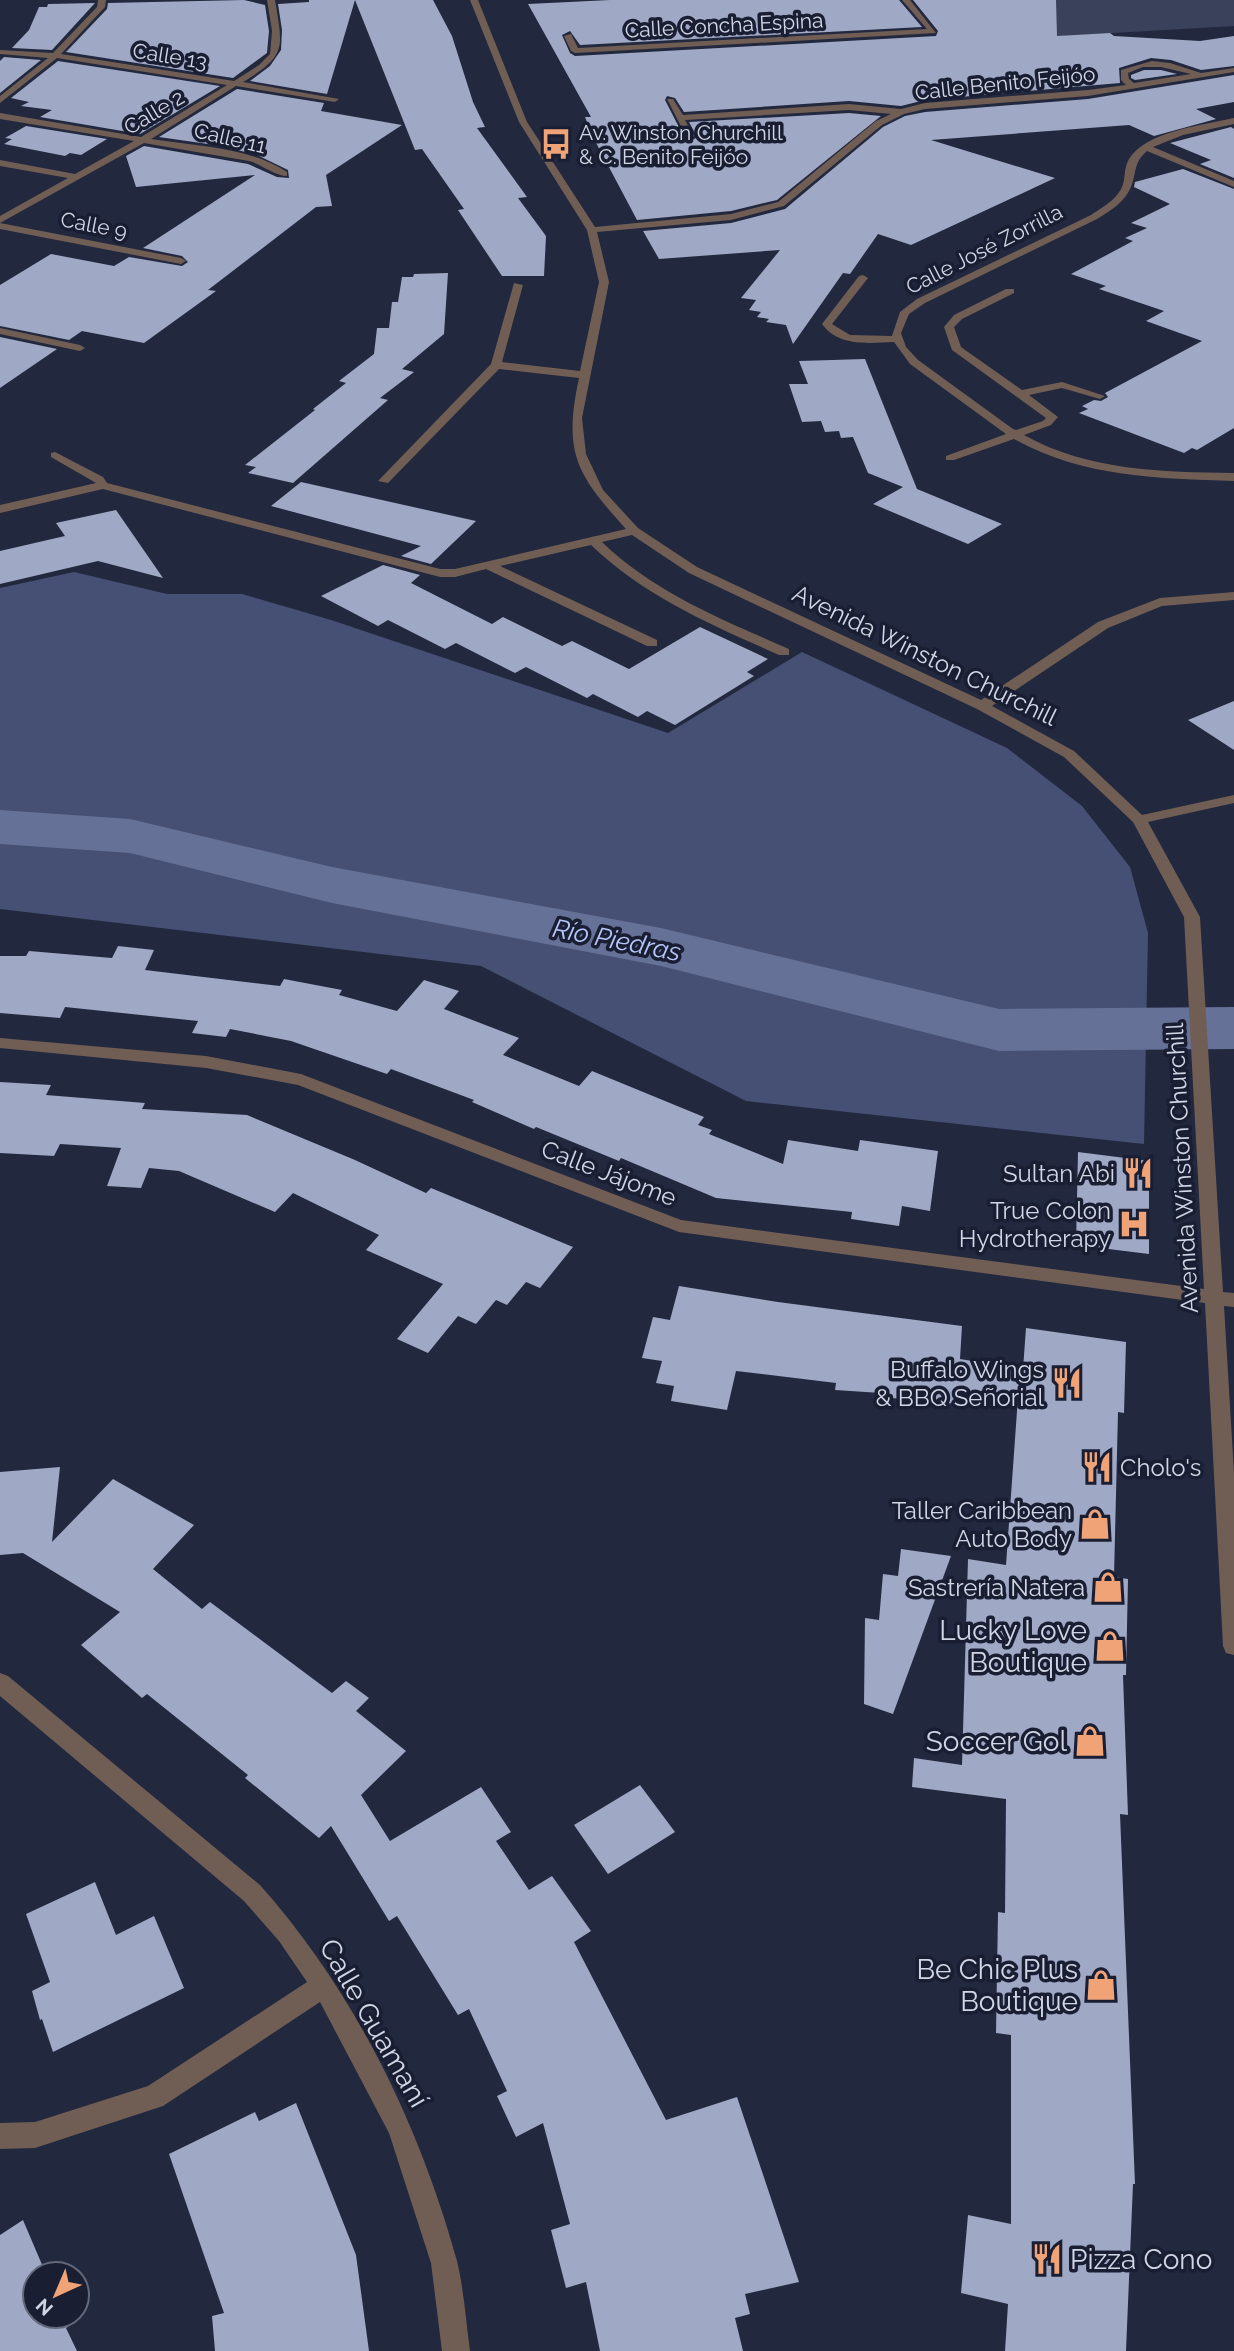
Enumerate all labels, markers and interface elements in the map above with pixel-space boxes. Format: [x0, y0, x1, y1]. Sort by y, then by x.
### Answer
street label: Calle Concha Espina [624, 7, 824, 43]
street label: Calle 13 [131, 38, 209, 74]
street label: Calle Benito Feijóo [914, 61, 1096, 105]
street label: Calle 2 [119, 84, 189, 140]
street label: Calle 11 [192, 118, 268, 158]
place label: Av. Winston Churchill & C. Benito Feijóo [579, 120, 783, 169]
bus stop icon: Av. Winston Churchill & C. Benito Feijóo [539, 127, 573, 161]
street label: Calle José Zorrilla [902, 199, 1066, 299]
street label: Calle 9 [59, 206, 129, 244]
street label: Avenida Winston Churchill [788, 578, 1062, 732]
water label: Río Piedras [550, 913, 684, 967]
street label: Avenida Winston Churchill [1160, 1022, 1204, 1314]
street label: Calle Jájome [537, 1134, 681, 1212]
restaurant icon: Sultan Abi [1121, 1156, 1155, 1190]
place label: Sultan Abi [1003, 1159, 1115, 1188]
place label: True Colon Hydrotherapy [959, 1196, 1111, 1253]
hospital icon: True Colon Hydrotherapy [1117, 1207, 1151, 1241]
place label: Buffalo Wings & BBQ Señorial [876, 1355, 1044, 1412]
restaurant icon: Buffalo Wings & BBQ Señorial [1050, 1366, 1084, 1400]
restaurant icon: Cholo's [1080, 1450, 1114, 1484]
place label: Cholo's [1120, 1453, 1201, 1482]
place label: Taller Caribbean Auto Body [892, 1496, 1072, 1553]
shop icon: Taller Caribbean Auto Body [1078, 1507, 1112, 1541]
shop icon: Sastrería Natera [1091, 1570, 1125, 1604]
place label: Sastrería Natera [908, 1573, 1085, 1602]
place label: Lucky Love Boutique [939, 1614, 1087, 1679]
shop icon: Lucky Love Boutique [1093, 1629, 1127, 1663]
shop icon: Soccer Gol [1073, 1724, 1107, 1758]
place label: Soccer Gol [926, 1725, 1067, 1758]
street label: Calle Guamaní [313, 1933, 436, 2114]
place label: Be Chic Plus Boutique [916, 1953, 1078, 2018]
shop icon: Be Chic Plus Boutique [1084, 1968, 1118, 2002]
restaurant icon: Pizza Cono [1030, 2242, 1064, 2276]
place label: Pizza Cono [1070, 2243, 1212, 2276]
north arrow [21, 2260, 91, 2330]
text: N [31, 2294, 57, 2320]

